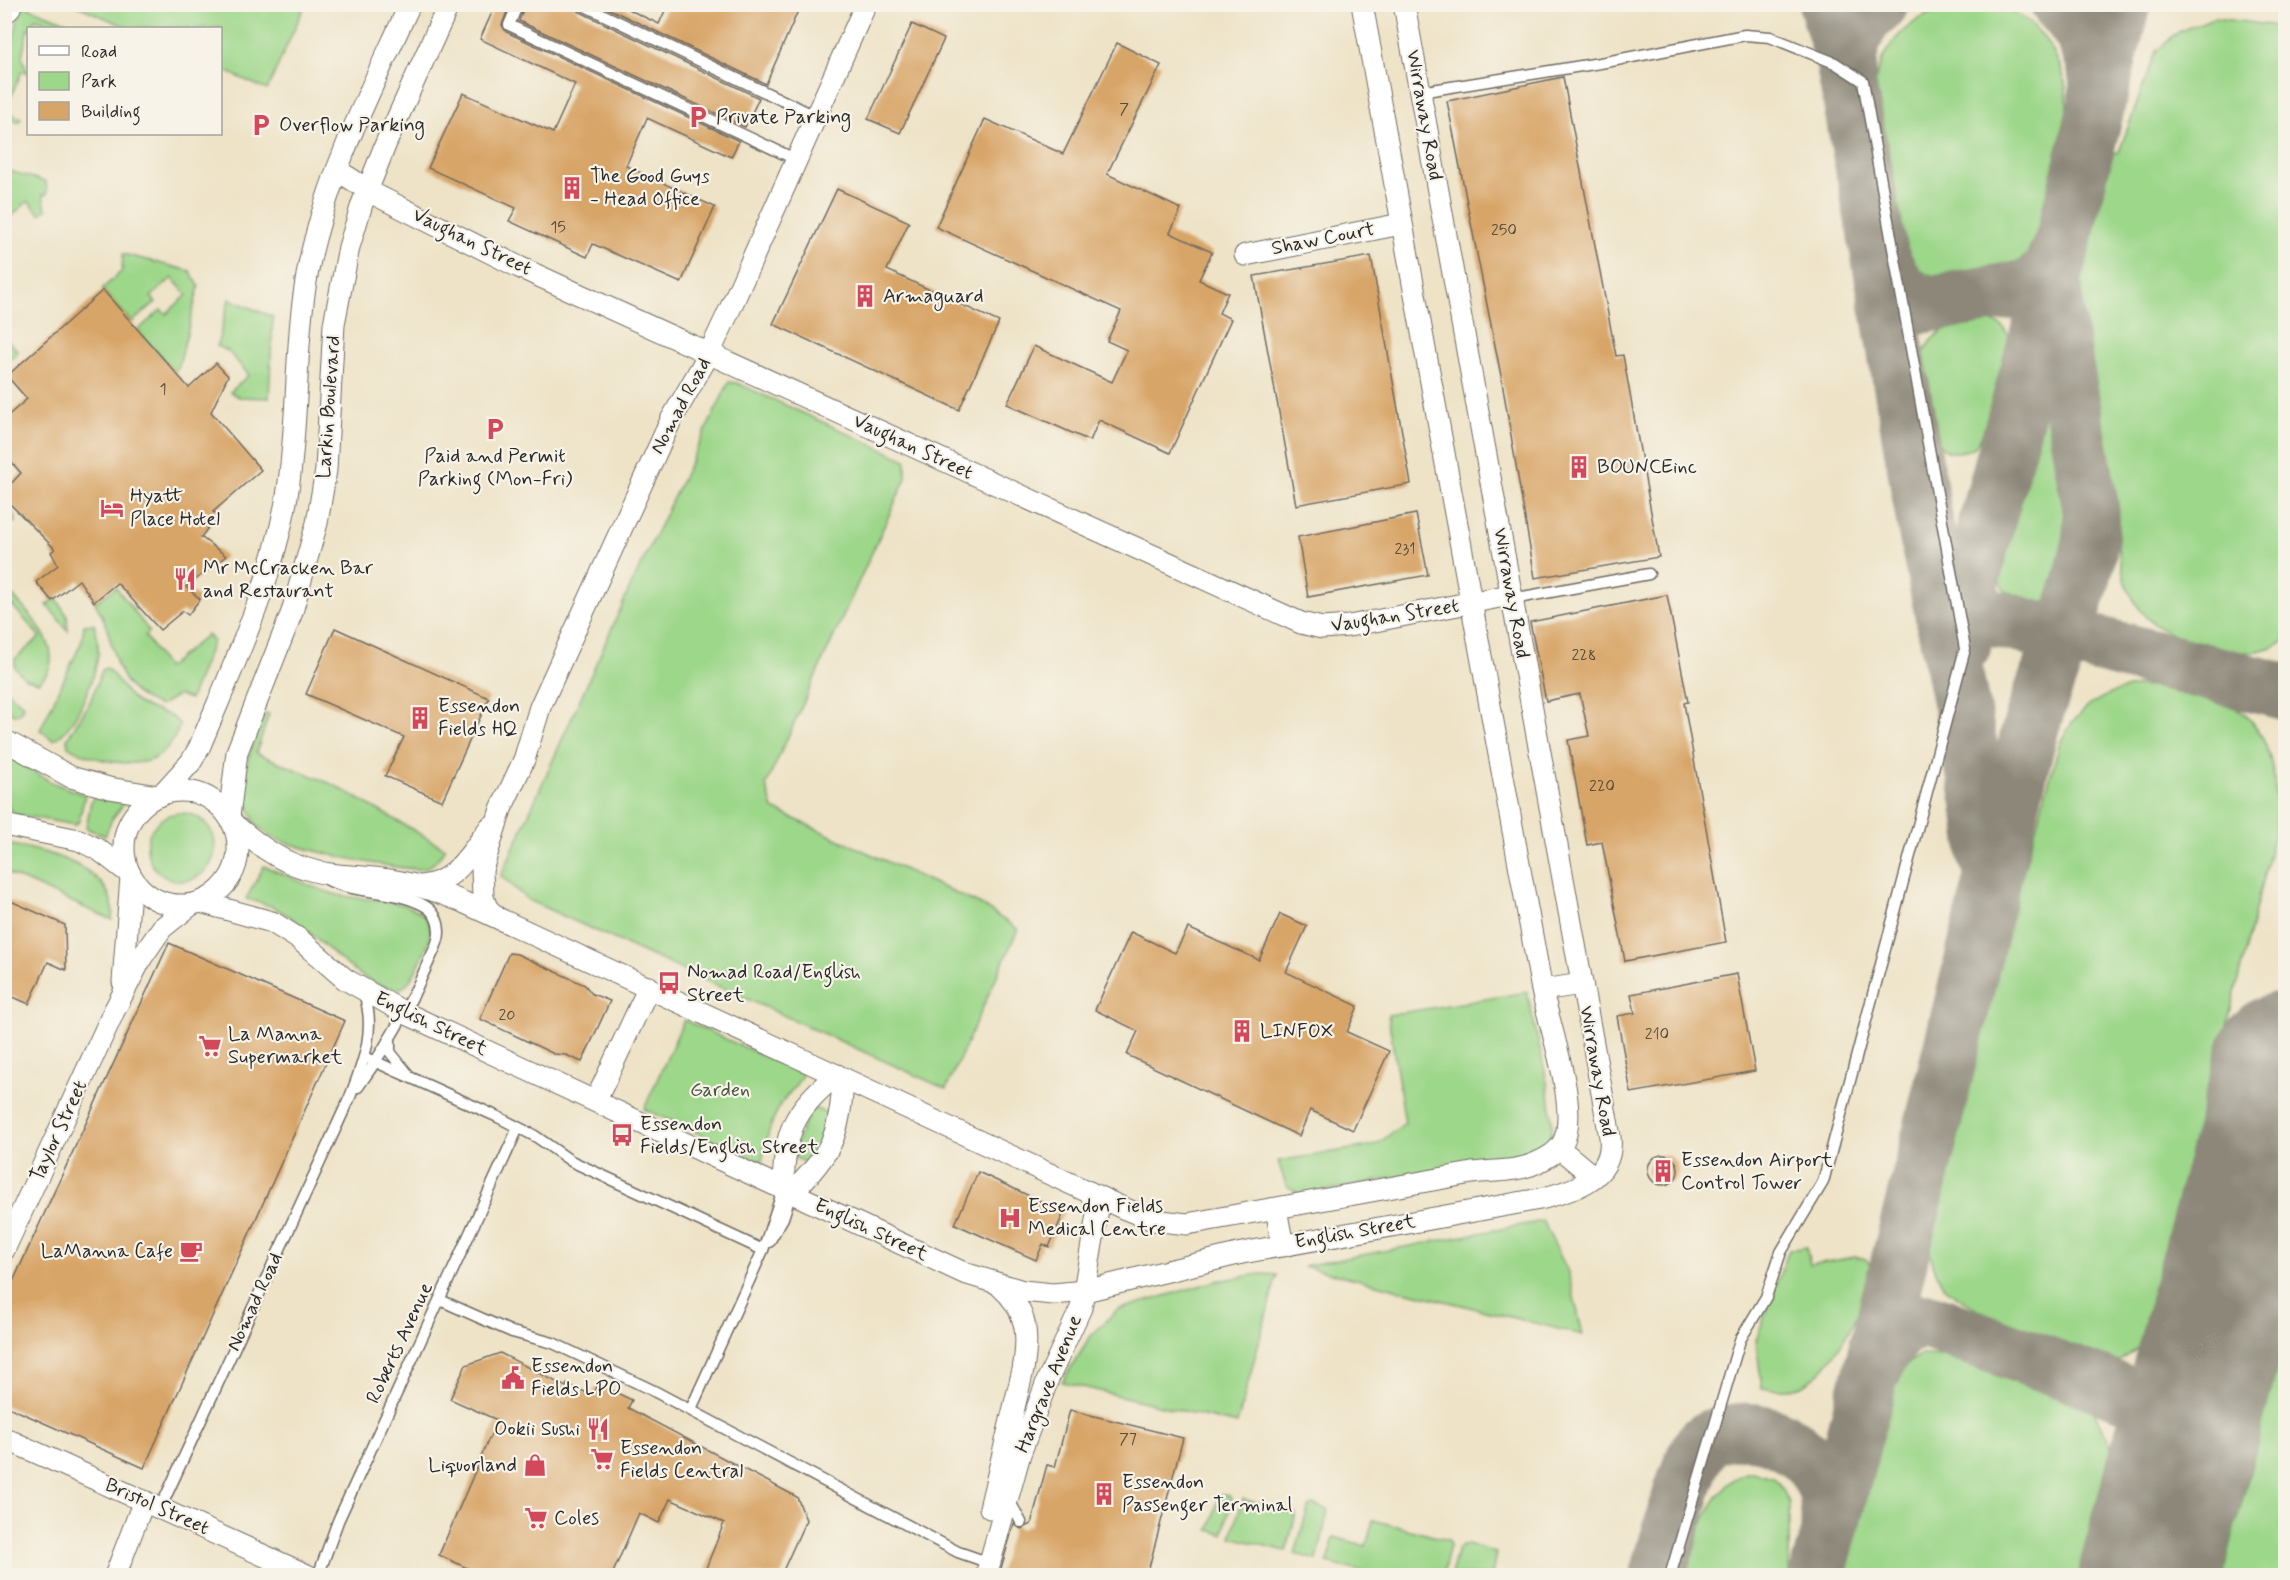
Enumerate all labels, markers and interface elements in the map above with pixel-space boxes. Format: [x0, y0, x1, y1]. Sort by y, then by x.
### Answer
legend [27, 27, 222, 135]
text: Road [81, 40, 117, 64]
street label: Wirraway Road [1399, 48, 1449, 182]
text: Park [81, 70, 117, 94]
house number: 7 [1119, 99, 1129, 120]
text: Building [81, 100, 141, 126]
parking icon: Private Parking [685, 104, 711, 130]
place label: Private Parking [716, 104, 851, 132]
parking icon: Overflow Parking [248, 112, 274, 138]
place label: Overflow Parking [279, 112, 425, 140]
place label: The Good Guys - Head Office [590, 163, 710, 213]
building icon: The Good Guys - Head Office [559, 175, 585, 201]
street label: Vaughan Street [407, 202, 536, 284]
street label: Shaw Court [1269, 216, 1377, 262]
house number: 15 [550, 217, 566, 238]
house number: 250 [1491, 220, 1517, 241]
building icon: Armaguard [852, 283, 878, 309]
place label: Armaguard [883, 283, 984, 311]
street label: Larkin Boulevard [311, 334, 347, 480]
street label: Nomad Road [644, 353, 718, 459]
house number: 1 [159, 379, 167, 400]
street label: Vaughan Street [848, 407, 977, 488]
parking icon: Paid and Permit Parking (Mon-Fri) [482, 416, 508, 442]
place label: Paid and Permit Parking (Mon-Fri) [418, 443, 572, 495]
building icon: BOUNCEinc [1566, 454, 1592, 480]
place label: BOUNCEinc [1597, 454, 1697, 481]
place label: Hyatt Place Hotel [130, 483, 220, 533]
hotel icon: Hyatt Place Hotel [99, 495, 125, 521]
street label: Wirraway Road [1486, 526, 1536, 660]
house number: 231 [1395, 539, 1415, 560]
place label: Mr McCracken Bar and Restaurant [203, 555, 374, 605]
restaurant icon: Mr McCracken Bar and Restaurant [172, 566, 198, 592]
street label: Vaughan Street [1329, 593, 1461, 641]
house number: 228 [1572, 645, 1596, 666]
place label: Essendon Fields HQ [438, 693, 520, 743]
building icon: Essendon Fields HQ [407, 705, 433, 731]
house number: 220 [1589, 776, 1615, 797]
place label: Nomad Road/English Street [687, 959, 861, 1009]
bus stop icon: Nomad Road/English Street [656, 970, 682, 996]
street label: English Street [369, 985, 492, 1065]
street label: Wirraway Road [1572, 1004, 1622, 1138]
house number: 20 [499, 1005, 516, 1026]
building icon: LINFOX [1229, 1018, 1255, 1044]
place label: LINFOX [1260, 1018, 1333, 1045]
place label: La Manna Supermarket [228, 1021, 342, 1071]
house number: 210 [1645, 1024, 1669, 1045]
supermarket icon: La Manna Supermarket [197, 1033, 223, 1059]
street label: Taylor Street [24, 1076, 94, 1186]
park label: Garden [690, 1077, 750, 1104]
place label: Essendon Fields/English Street [640, 1111, 819, 1163]
bus stop icon: Essendon Fields/English Street [609, 1122, 635, 1148]
place label: Essendon Airport Control Tower [1681, 1147, 1833, 1197]
building icon: Essendon Airport Control Tower [1650, 1158, 1676, 1184]
street label: English Street [809, 1192, 932, 1270]
place label: Essendon Fields Medical Centre [1028, 1193, 1166, 1243]
hospital icon: Essendon Fields Medical Centre [997, 1205, 1023, 1231]
street label: English Street [1292, 1208, 1418, 1258]
place label: LaManna Cafe [41, 1238, 173, 1265]
cafe icon: LaManna Cafe [178, 1238, 204, 1264]
street label: Nomad Road [220, 1248, 290, 1356]
street label: Roberts Avenue [360, 1278, 440, 1408]
street label: Hargrave Avenue [1009, 1311, 1090, 1457]
place label: Essendon Fields LPO [531, 1353, 621, 1403]
public building icon: Essendon Fields LPO [500, 1365, 526, 1391]
place label: Ookii Sushi [494, 1416, 580, 1443]
restaurant icon: Ookii Sushi [585, 1416, 611, 1442]
house number: 77 [1119, 1429, 1137, 1450]
place label: Essendon Fields Central [620, 1435, 743, 1485]
supermarket icon: Essendon Fields Central [589, 1446, 615, 1472]
place label: Liquorland [428, 1452, 517, 1479]
shop icon: Liquorland [522, 1452, 548, 1478]
place label: Essendon Passenger Terminal [1122, 1469, 1293, 1521]
street label: Bristol Street [101, 1472, 213, 1542]
building icon: Essendon Passenger Terminal [1091, 1481, 1117, 1507]
supermarket icon: Coles [523, 1505, 549, 1531]
place label: Coles [554, 1505, 599, 1532]

